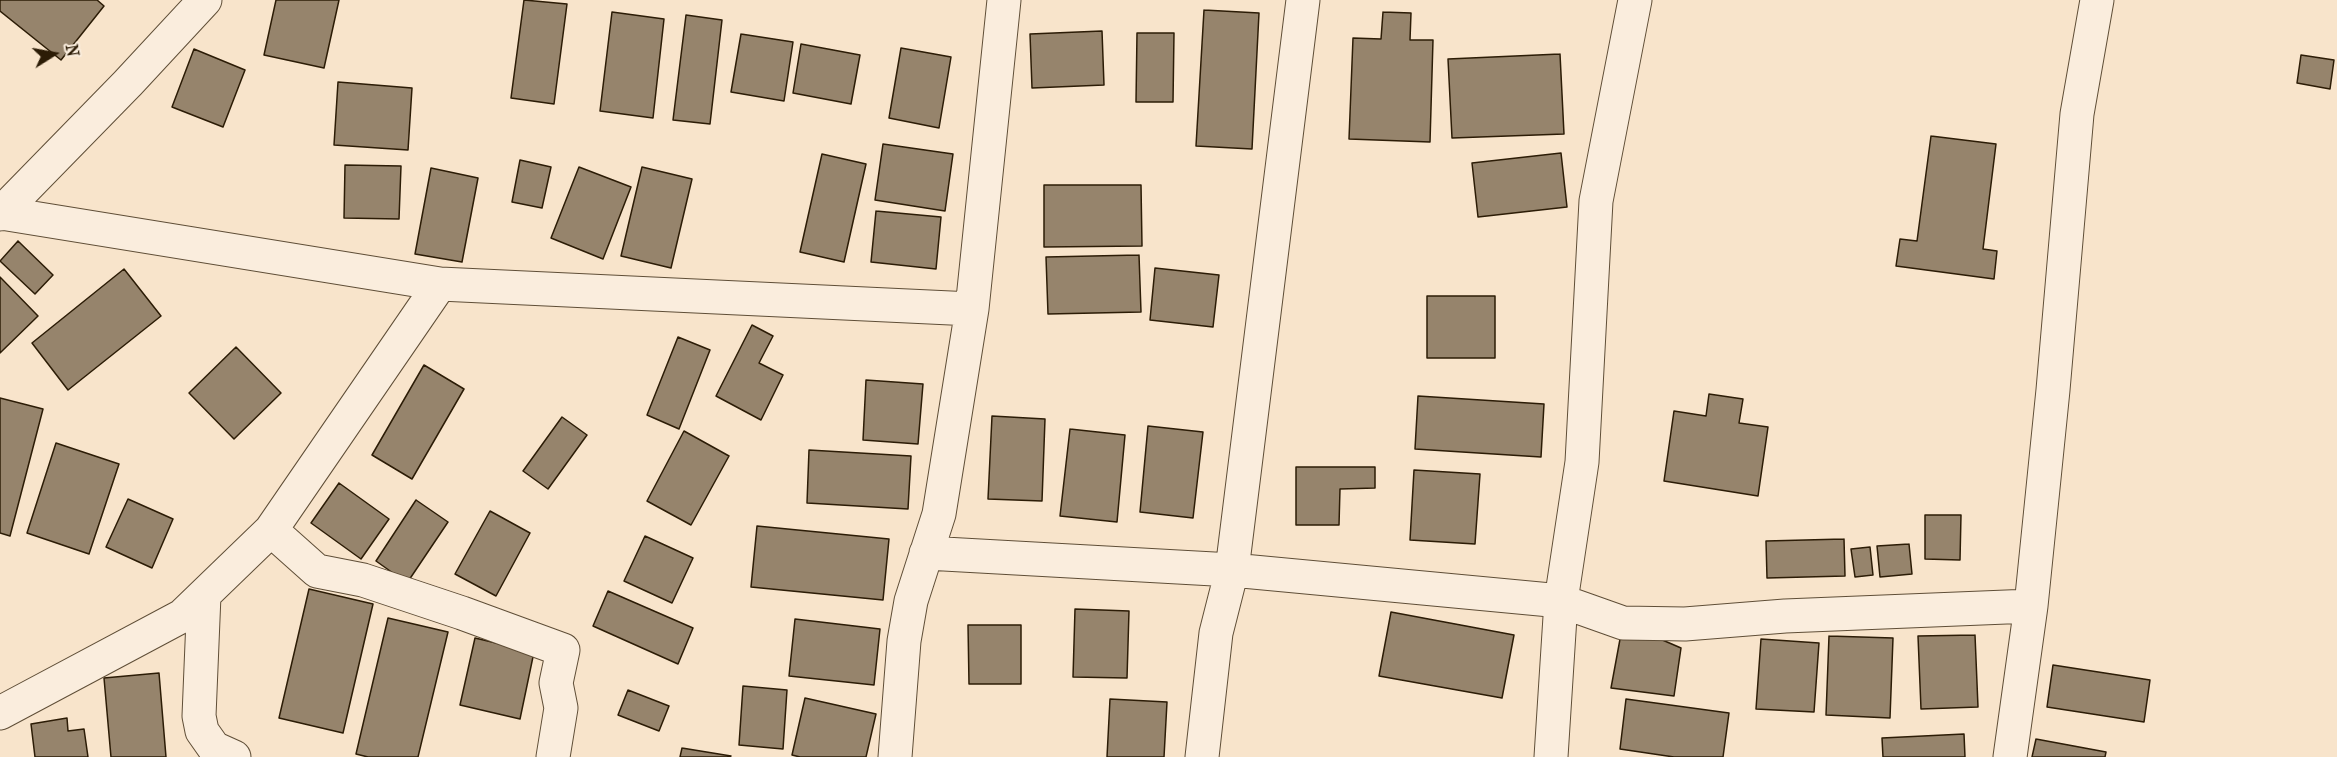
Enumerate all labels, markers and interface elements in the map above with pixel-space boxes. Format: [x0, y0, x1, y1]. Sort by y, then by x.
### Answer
north arrow [24, 24, 84, 84]
text: N [62, 43, 83, 58]

